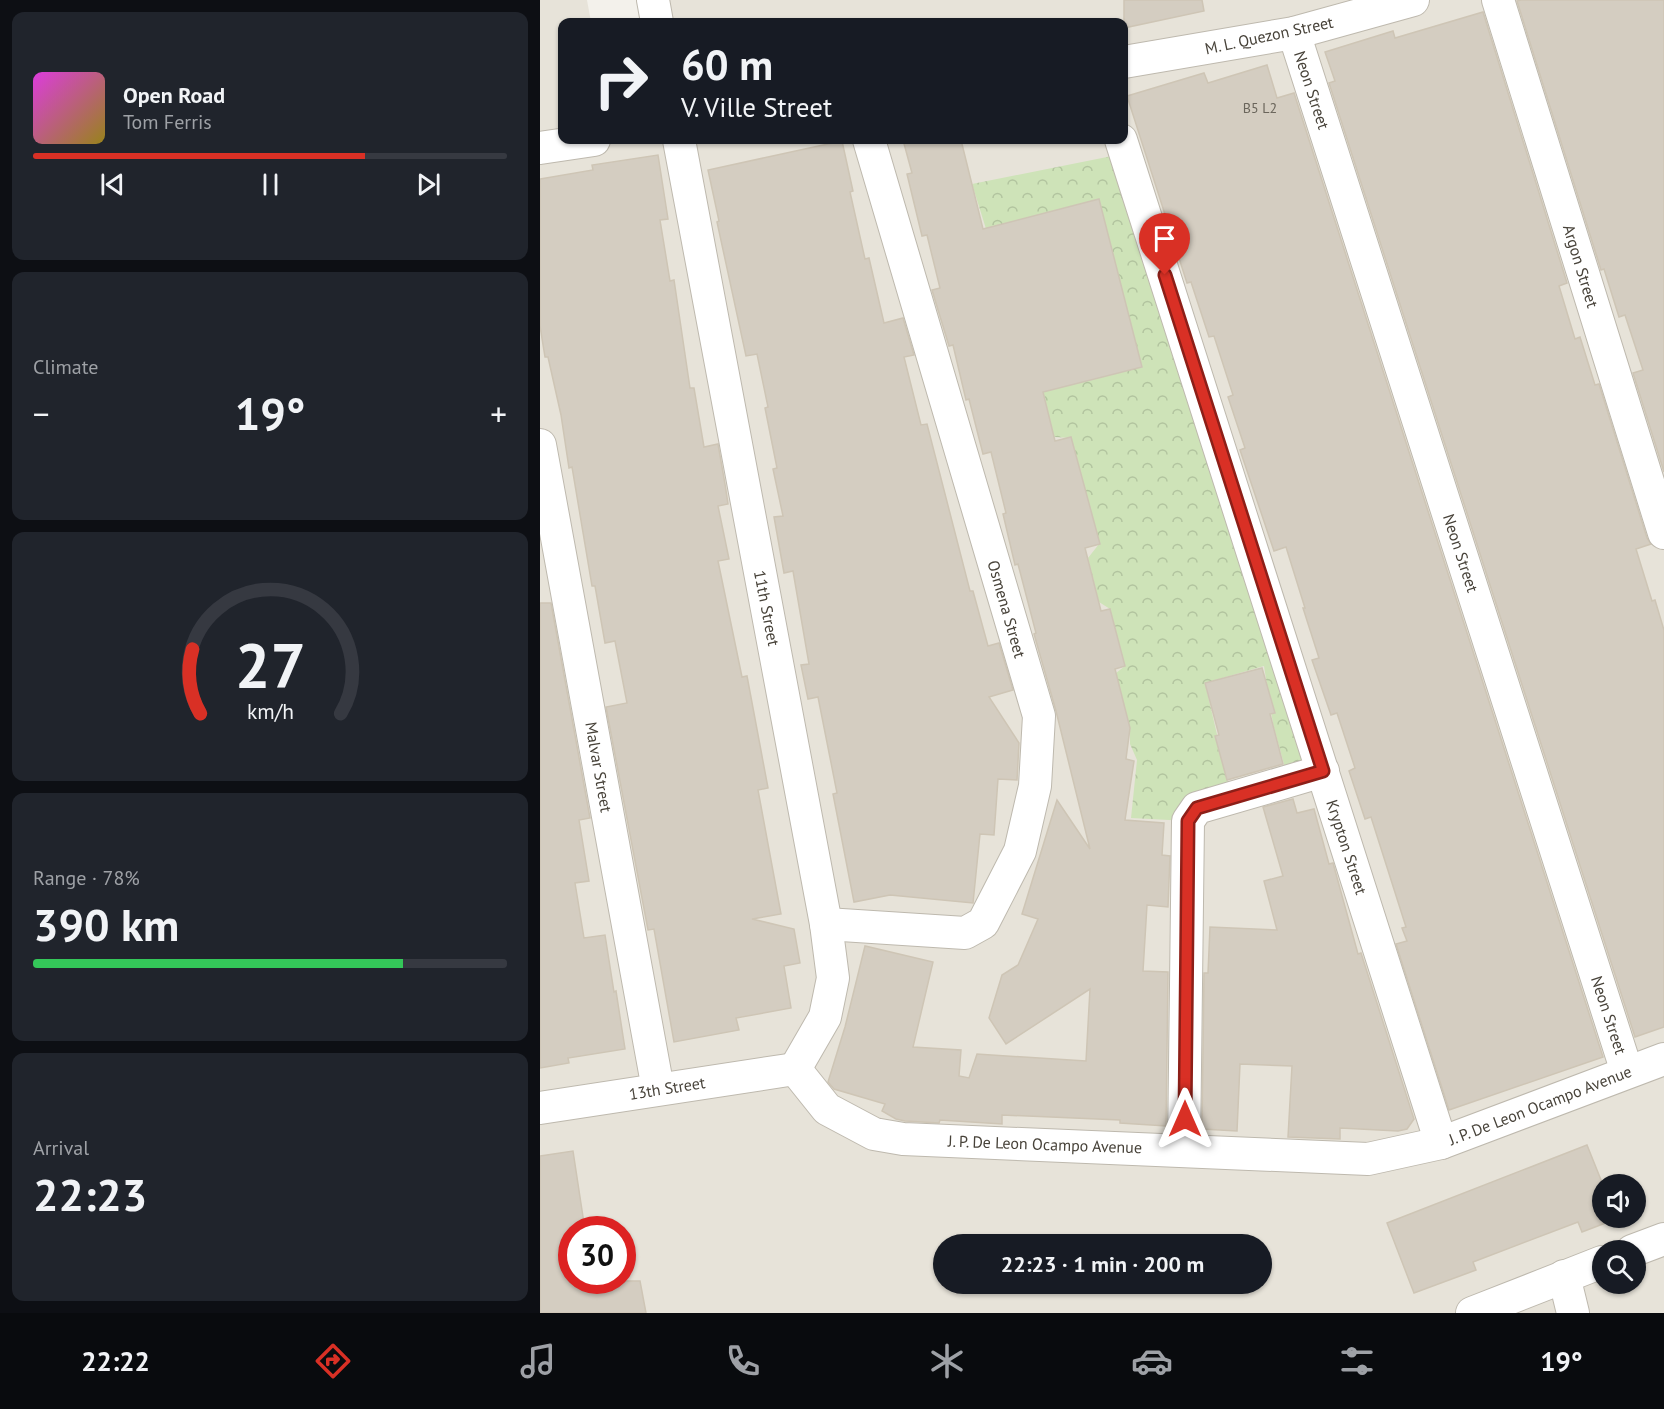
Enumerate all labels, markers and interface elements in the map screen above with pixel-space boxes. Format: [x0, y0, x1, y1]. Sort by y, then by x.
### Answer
street label: M. L. Quezon Street [1203, 12, 1336, 58]
text: 60 m [681, 37, 773, 92]
icon: right [582, 42, 660, 120]
street label: Neon Street [1290, 48, 1334, 132]
text: Open Road [123, 81, 225, 109]
text: V. Ville Street [681, 90, 832, 124]
house number: B5 L2 [1243, 99, 1277, 117]
text: Tom Ferris [123, 109, 212, 135]
icon: previous [96, 168, 129, 201]
icon: pause [254, 168, 287, 201]
icon: next [412, 168, 445, 201]
pin [1139, 213, 1190, 275]
icon: arrive [1148, 222, 1181, 255]
street label: Argon Street [1559, 222, 1603, 311]
text: Climate [33, 354, 99, 380]
text: 19° [235, 384, 305, 442]
text: − [33, 392, 50, 435]
text: + [490, 392, 507, 435]
street label: Neon Street [1439, 511, 1483, 595]
street label: Osmena Street [984, 558, 1031, 661]
street label: 11th Street [750, 568, 784, 648]
text: 27 [235, 624, 305, 705]
text: km/h [246, 697, 293, 725]
street label: Malvar Street [581, 720, 617, 814]
street label: Krypton Street [1322, 797, 1372, 898]
text: Range · 78% [33, 865, 140, 891]
text: 390 km [33, 895, 179, 953]
street label: Neon Street [1587, 973, 1631, 1057]
street label: J. P. De Leon Ocampo Avenue [1445, 1061, 1634, 1149]
street label: 13th Street [628, 1072, 707, 1104]
position arrow [1153, 1087, 1217, 1151]
street label: J. P. De Leon Ocampo Avenue [947, 1131, 1142, 1157]
text: Arrival [33, 1135, 89, 1161]
text: 22:23 [33, 1165, 147, 1223]
map controls [1592, 1174, 1646, 1294]
button: sound [1592, 1174, 1646, 1228]
speed limit sign: 30 [558, 1216, 636, 1294]
button: search [1592, 1240, 1646, 1294]
text: 22:23 · 1 min · 200 m [1001, 1250, 1204, 1278]
icon: directions [312, 1340, 354, 1382]
icon: music [517, 1340, 559, 1382]
icon: phone [722, 1340, 764, 1382]
icon: climate [926, 1340, 968, 1382]
icon: car [1131, 1340, 1173, 1382]
icon: filters [1336, 1340, 1378, 1382]
text: 22:22 [81, 1344, 150, 1378]
text: 19° [1540, 1344, 1583, 1378]

